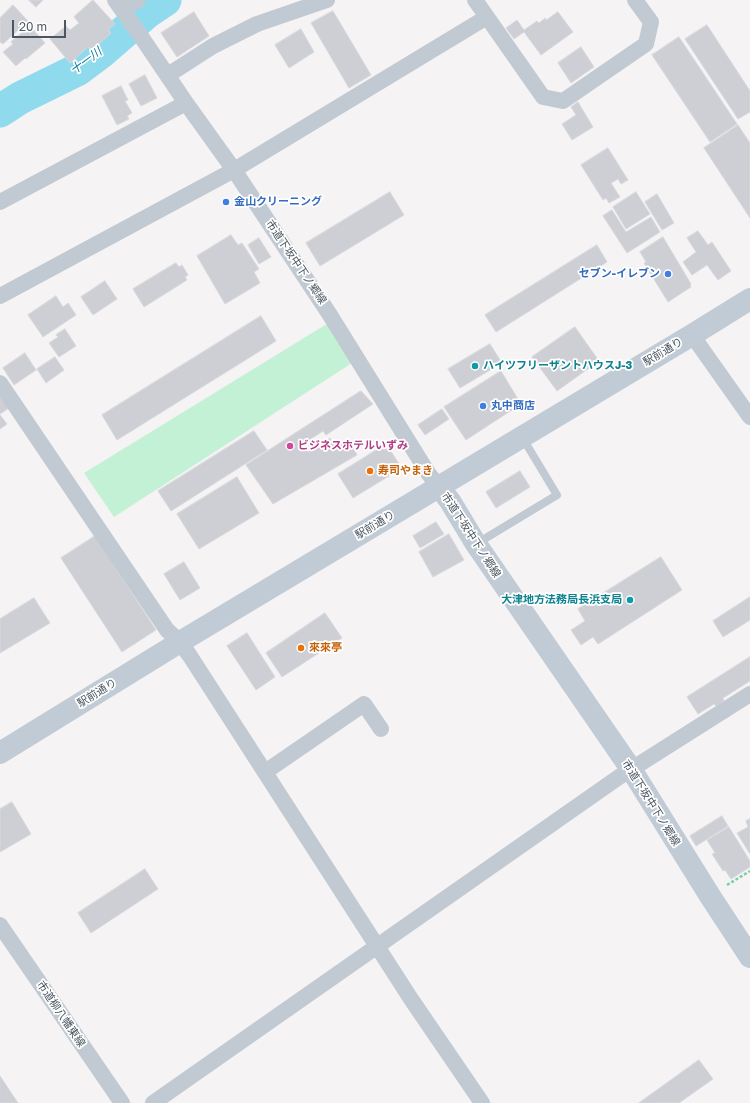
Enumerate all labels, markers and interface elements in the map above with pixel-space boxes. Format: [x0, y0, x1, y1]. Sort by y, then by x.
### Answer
scale bar [14, 12, 68, 38]
text: 20 m [19, 19, 47, 34]
water label: 十一川 [67, 44, 105, 78]
place label: 金山クリーニング [234, 195, 322, 209]
marker: 金山クリーニング [221, 197, 231, 207]
street label: 市道下坂中下ノ郷線 [263, 217, 329, 307]
place label: セブン-イレブン [579, 267, 660, 281]
marker: セブン-イレブン [663, 269, 673, 279]
street label: 駅前通り [641, 335, 685, 369]
place label: ハイツフリーザントハウスJ-3 [483, 359, 632, 373]
marker: ハイツフリーザントハウスJ-3 [470, 361, 480, 371]
place label: 丸中商店 [491, 399, 535, 413]
marker: 丸中商店 [478, 401, 488, 411]
place label: ビジネスホテルいずみ [298, 439, 408, 453]
marker: ビジネスホテルいずみ [285, 441, 295, 451]
place label: 寿司やまき [378, 464, 433, 478]
marker: 寿司やまき [365, 466, 375, 476]
street label: 市道下坂中下ノ郷線 [439, 490, 503, 580]
street label: 駅前通り [353, 508, 397, 542]
place label: 大津地方法務局長浜支局 [501, 593, 622, 607]
marker: 大津地方法務局長浜支局 [625, 595, 635, 605]
place label: 來來亭 [309, 641, 342, 655]
marker: 來來亭 [296, 643, 306, 653]
street label: 駅前通り [75, 676, 119, 710]
street label: 市道下坂中下ノ郷線 [619, 758, 683, 848]
street label: 市道柳八幡東線 [34, 978, 88, 1050]

